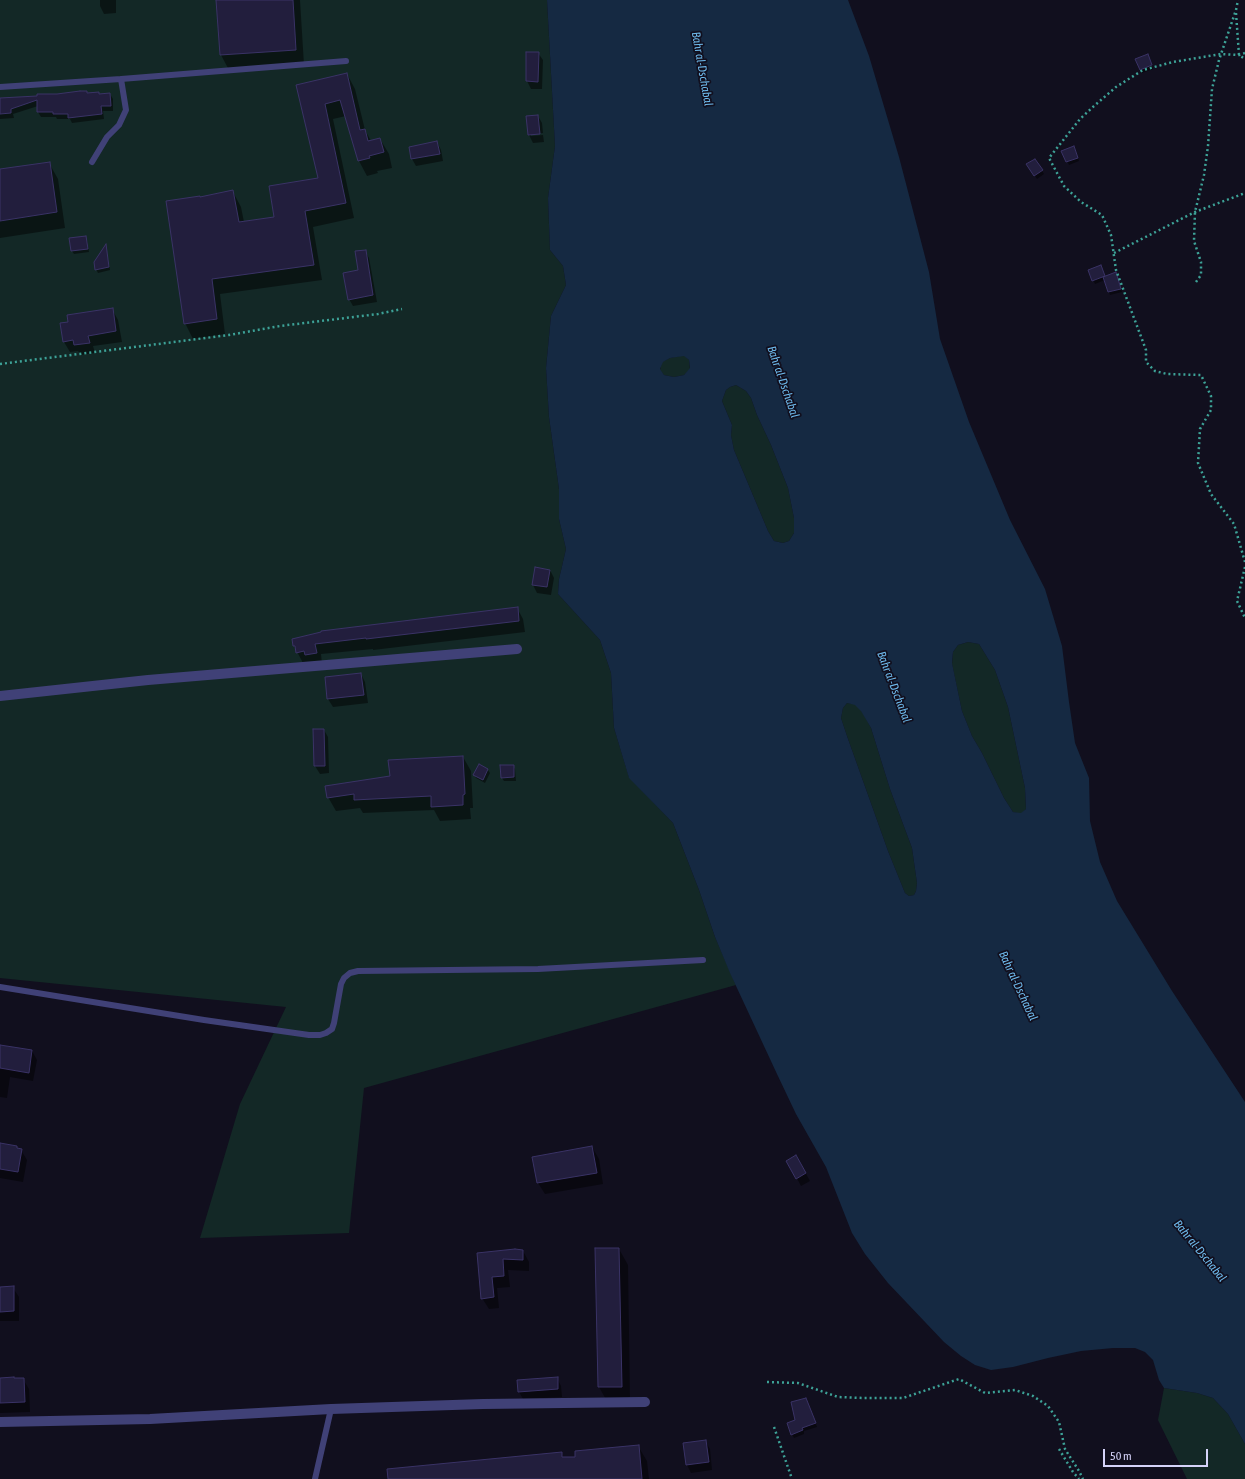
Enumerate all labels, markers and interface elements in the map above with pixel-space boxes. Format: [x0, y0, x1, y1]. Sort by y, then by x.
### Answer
water label: Bahr al-Dschabal [688, 31, 716, 107]
water label: Bahr al-Dschabal [764, 344, 802, 420]
water label: Bahr al-Dschabal [874, 649, 914, 725]
water label: Bahr al-Dschabal [996, 949, 1040, 1023]
water label: Bahr al-Dschabal [1171, 1217, 1229, 1285]
scale bar [1105, 1441, 1210, 1467]
text: 50 m [1110, 1449, 1132, 1463]

